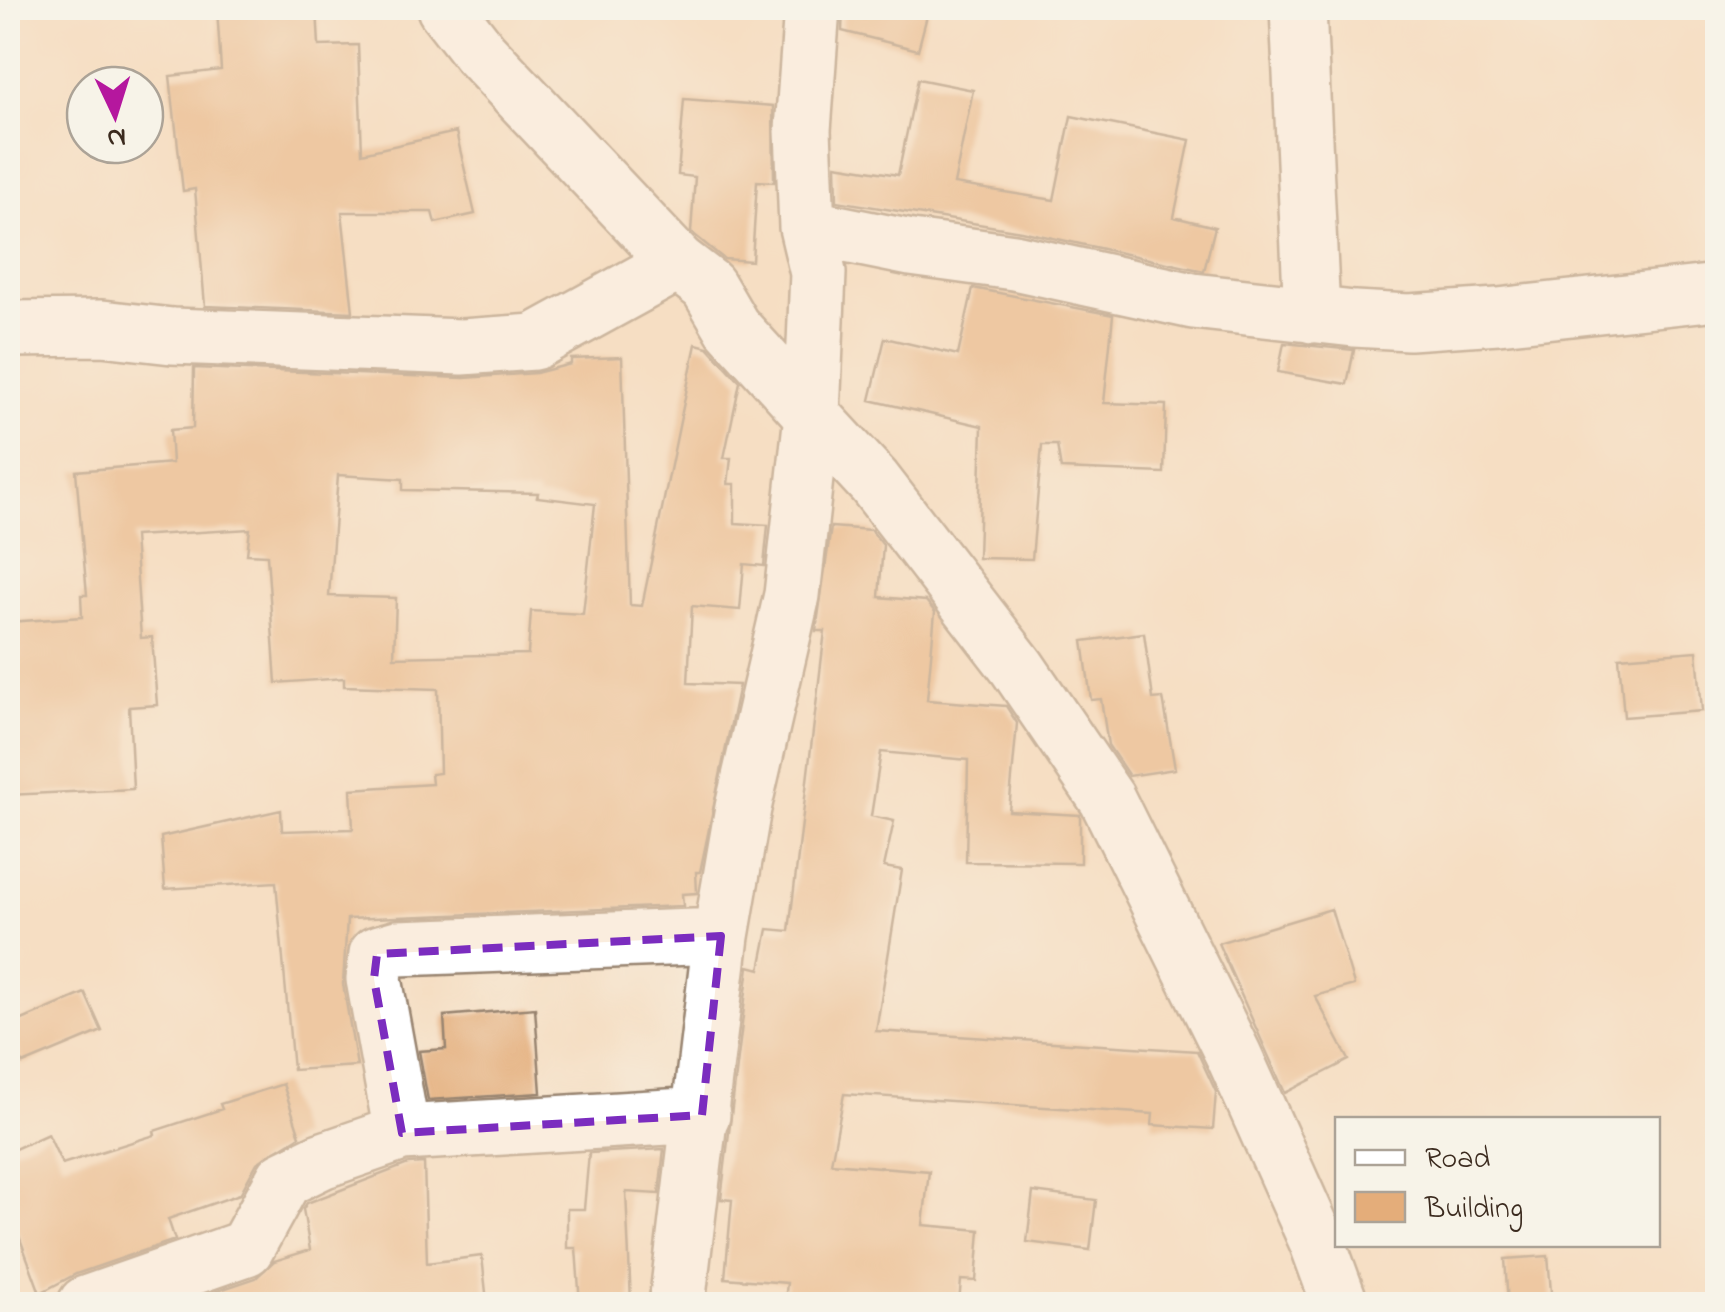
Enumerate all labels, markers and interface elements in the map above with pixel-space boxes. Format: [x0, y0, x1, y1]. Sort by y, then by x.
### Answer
north arrow [65, 65, 165, 165]
text: N [106, 115, 127, 158]
legend [1335, 1117, 1660, 1247]
text: Road [1425, 1138, 1490, 1182]
text: Building [1424, 1188, 1523, 1232]

